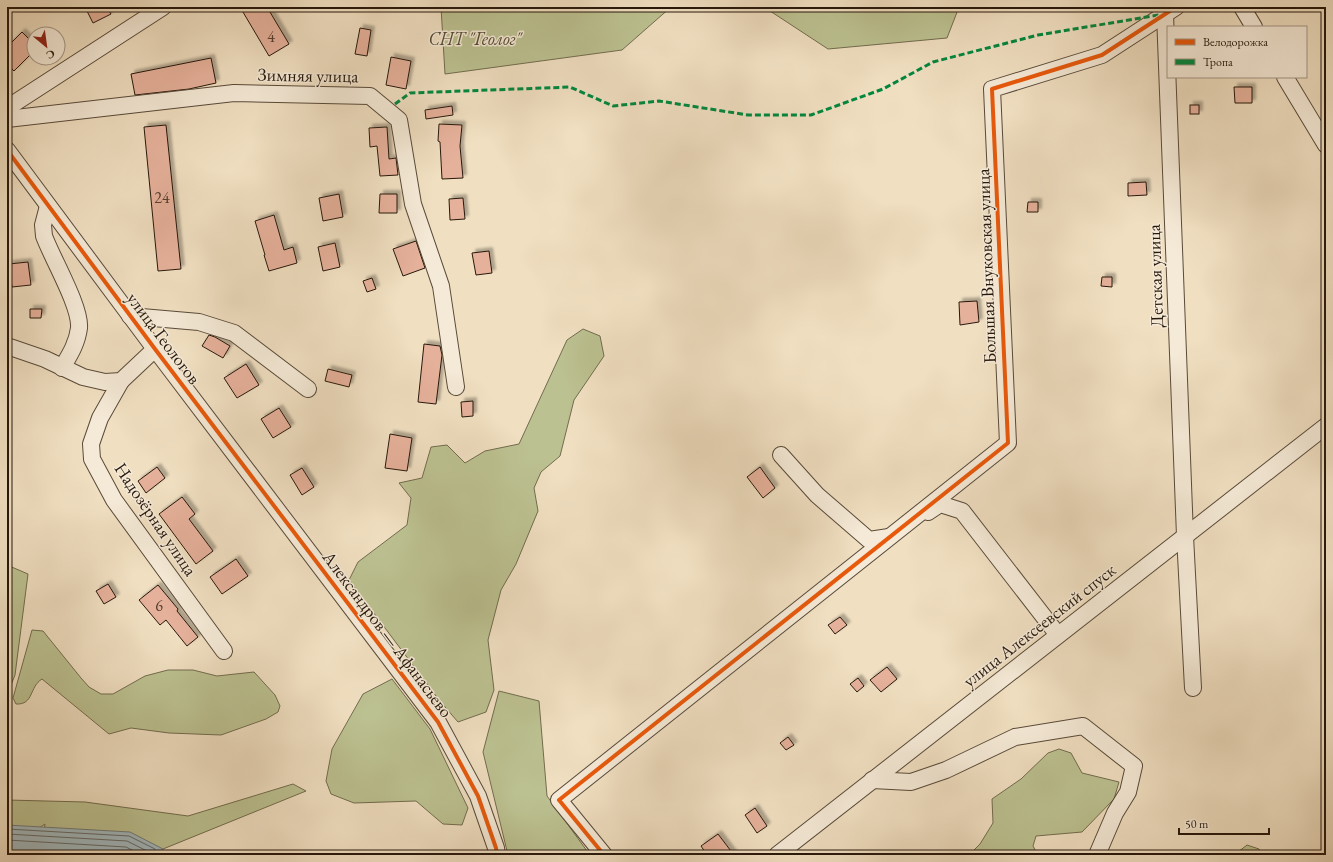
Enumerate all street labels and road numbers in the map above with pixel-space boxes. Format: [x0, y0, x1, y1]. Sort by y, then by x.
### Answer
street label: Зимняя улица [257, 63, 360, 87]
street label: Большая Внуковская улица [971, 167, 1001, 364]
street label: Детская улица [1142, 223, 1168, 328]
street label: улица Геологов [122, 288, 206, 389]
street label: Надозёрная улица [110, 458, 203, 581]
street label: Александров — Афанасьево [317, 545, 458, 722]
street label: улица Алексеевский спуск [958, 558, 1120, 692]

